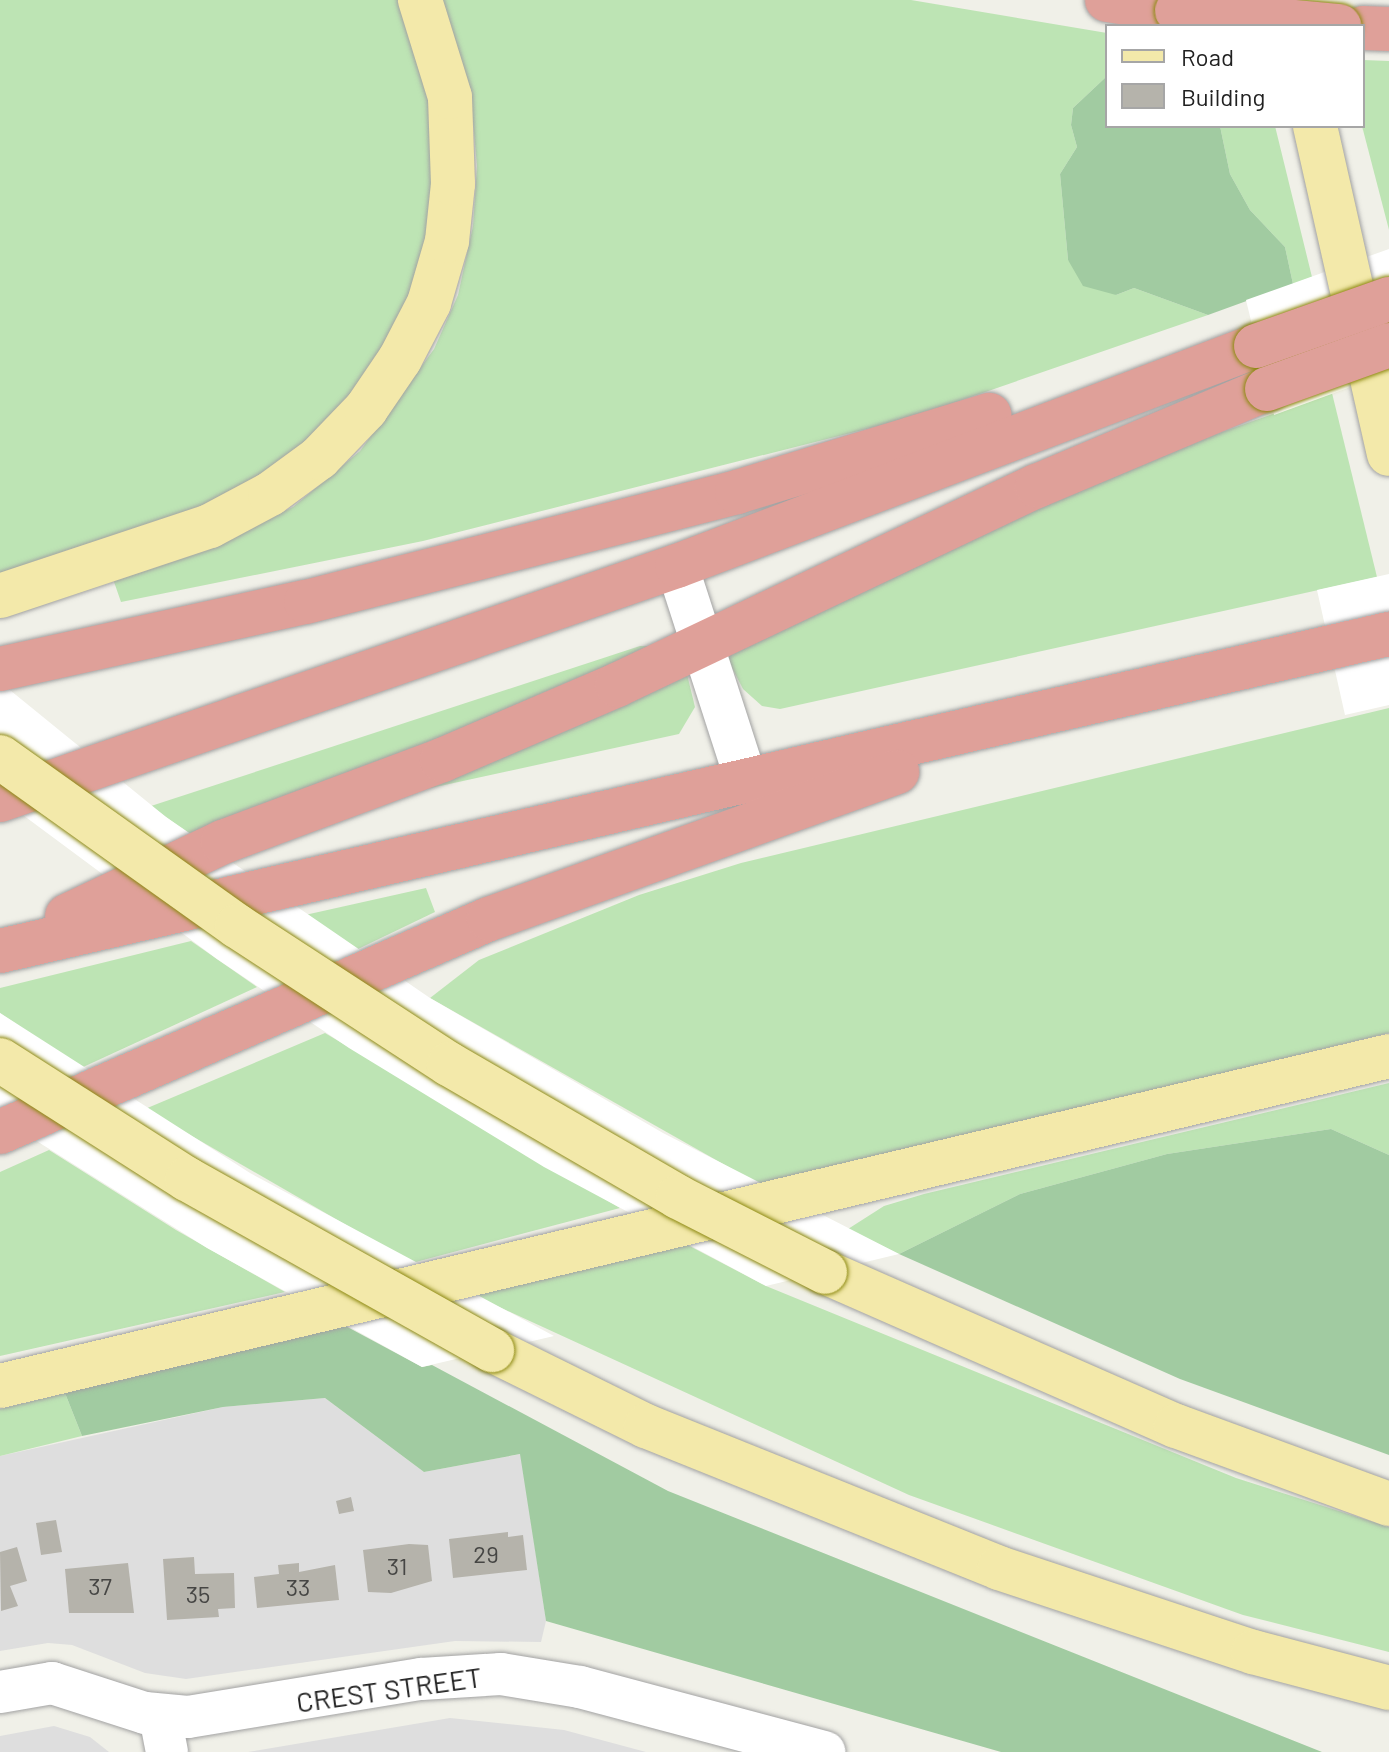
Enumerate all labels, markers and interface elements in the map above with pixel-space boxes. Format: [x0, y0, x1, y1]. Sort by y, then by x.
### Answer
legend [1105, 24, 1365, 128]
text: Road [1181, 42, 1234, 71]
text: Building [1181, 82, 1265, 111]
house number: 29 [473, 1540, 499, 1568]
house number: 31 [387, 1552, 407, 1580]
house number: 37 [88, 1572, 112, 1600]
house number: 33 [286, 1573, 310, 1601]
house number: 35 [186, 1580, 210, 1608]
street label: CREST STREET [294, 1659, 484, 1719]

